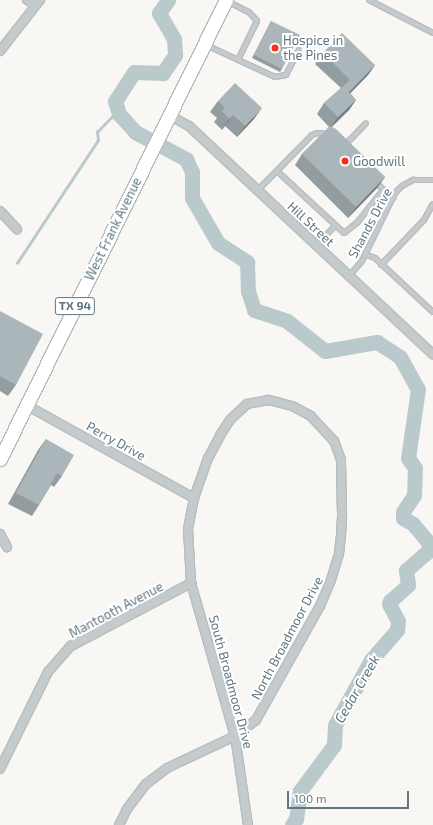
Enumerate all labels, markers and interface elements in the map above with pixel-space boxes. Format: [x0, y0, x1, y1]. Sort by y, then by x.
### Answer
place label: Hospice in the Pines [283, 33, 343, 64]
marker: Hospice in the Pines [270, 43, 280, 53]
place label: Goodwill [353, 153, 405, 169]
marker: Goodwill [340, 156, 350, 166]
street label: West Frank Avenue [81, 175, 145, 283]
street label: Shands Drive [345, 185, 395, 261]
street label: Hill Street [284, 198, 338, 250]
road number: TX 94 [54, 296, 96, 316]
street label: Perry Drive [84, 418, 148, 464]
street label: North Broadmoor Drive [248, 574, 326, 702]
street label: Mantooth Avenue [66, 579, 166, 641]
street label: South Broadmoor Drive [206, 613, 256, 751]
water label: Cedar Creek [331, 652, 383, 726]
scale bar [289, 783, 411, 809]
text: 100 m [294, 791, 326, 805]

